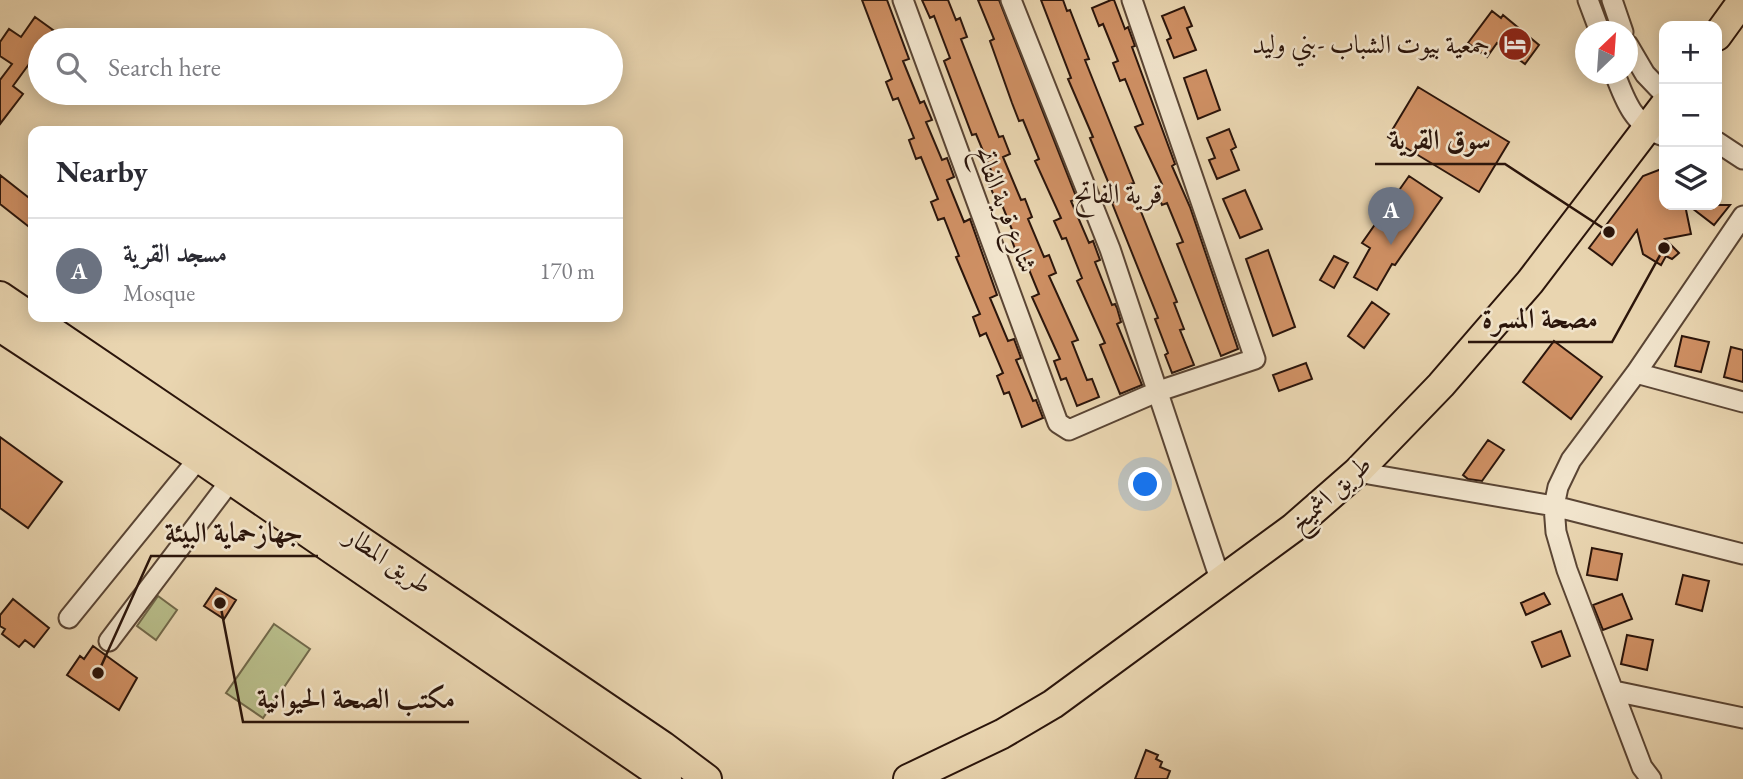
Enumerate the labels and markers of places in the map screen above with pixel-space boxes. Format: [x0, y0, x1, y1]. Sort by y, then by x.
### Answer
hotel icon: جمعية بيوت الشباب -بني وليد [1496, 25, 1534, 63]
place label: جمعية بيوت الشباب -بني وليد [1252, 27, 1490, 67]
callout: سوق القرية [1375, 115, 1505, 164]
pin: A [1368, 187, 1414, 245]
callout: مصحة المسرة [1468, 293, 1612, 342]
callout: جهازحماية البيئة [151, 507, 318, 556]
callout: مكتب الصحة الحيوانية [243, 673, 469, 722]

